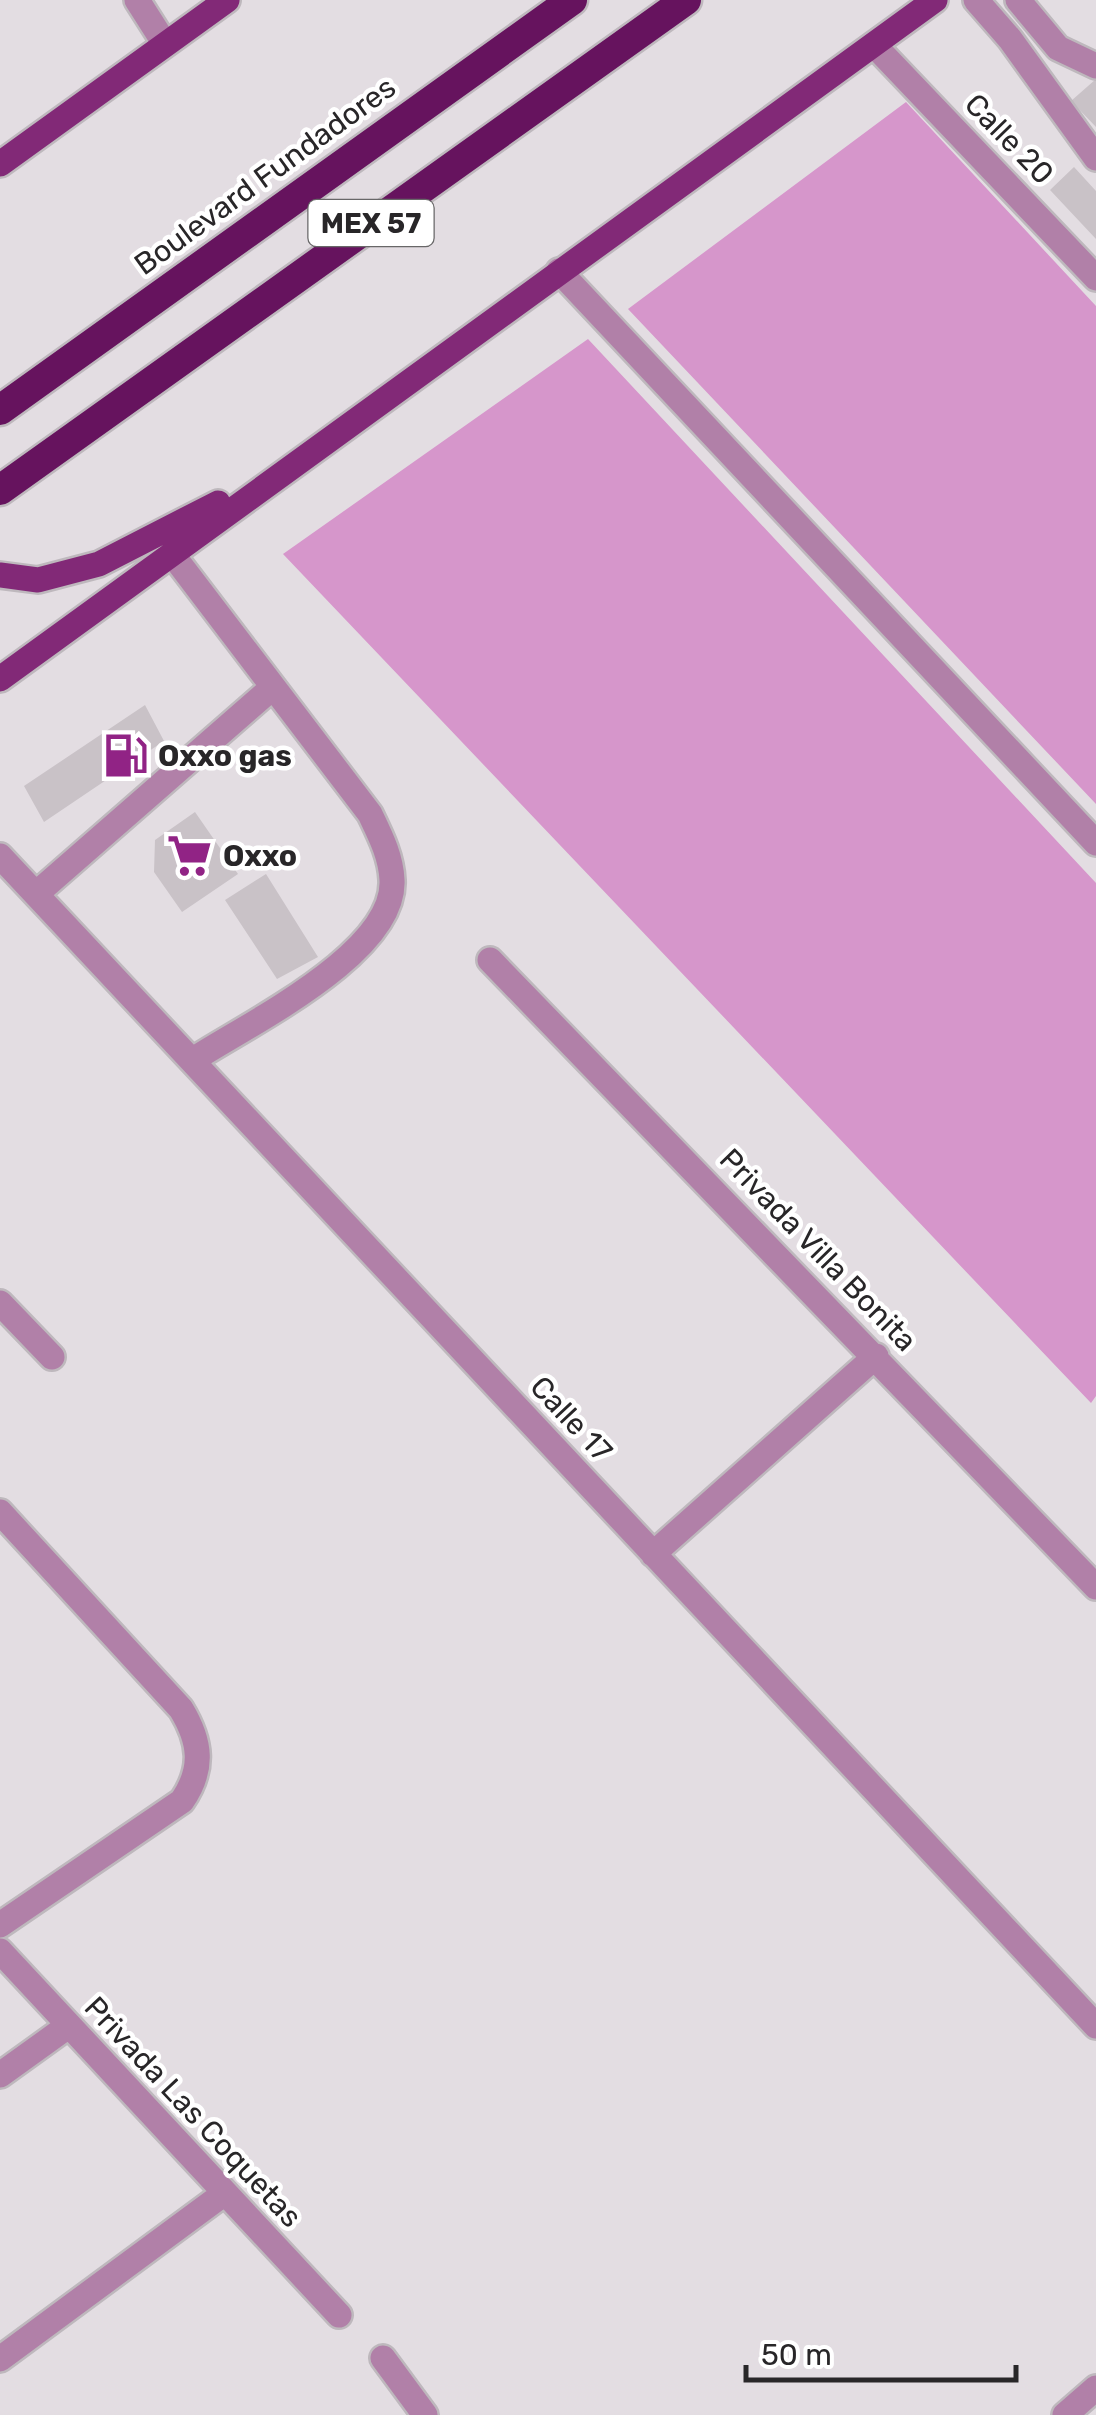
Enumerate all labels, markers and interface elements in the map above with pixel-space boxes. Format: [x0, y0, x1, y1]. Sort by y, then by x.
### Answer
street label: Boulevard Fundadores [127, 69, 403, 283]
street label: Calle 20 [957, 86, 1061, 192]
road number: MEX 57 [308, 200, 434, 246]
fuel station icon: Oxxo gas [101, 732, 149, 780]
place label: Oxxo gas [158, 738, 292, 774]
supermarket icon: Oxxo [166, 832, 214, 880]
place label: Oxxo [223, 838, 297, 874]
street label: Privada Villa Bonita [712, 1141, 924, 1359]
street label: Calle 17 [523, 1369, 619, 1469]
street label: Privada Las Coquetas [77, 1989, 309, 2235]
scale bar [746, 2320, 1016, 2382]
text: 50 m [761, 2337, 832, 2373]

